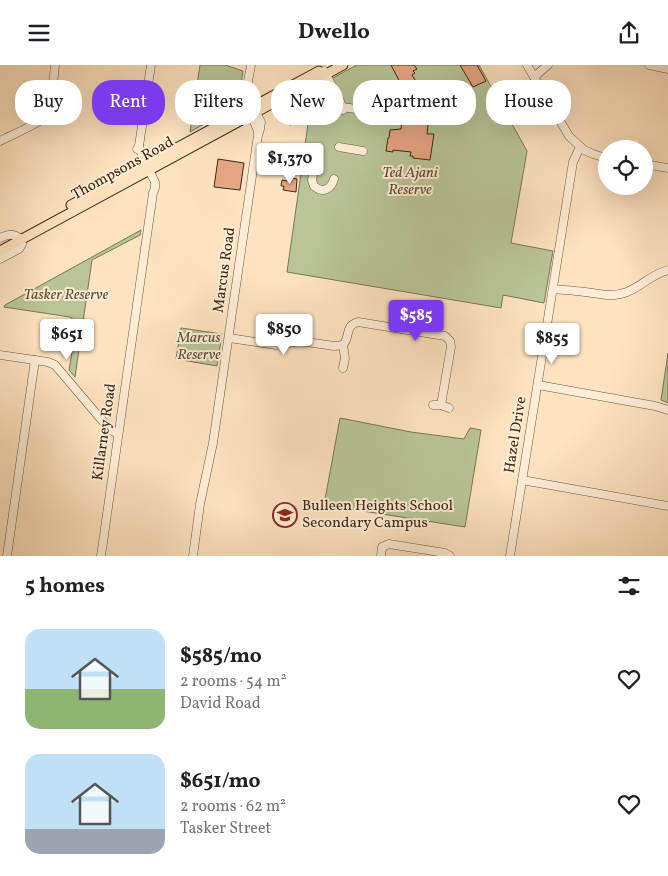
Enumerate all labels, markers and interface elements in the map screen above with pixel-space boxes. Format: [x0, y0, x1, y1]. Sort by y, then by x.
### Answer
text: Dwello [298, 17, 370, 48]
icon: menu [25, 19, 53, 47]
icon: share [615, 19, 643, 47]
chip: Buy [15, 80, 82, 125]
chip: Rent [92, 80, 165, 125]
chip: Filters [175, 80, 261, 125]
chip: New [271, 80, 343, 125]
chip: Apartment [353, 80, 476, 125]
chip: House [486, 80, 571, 125]
street label: Thompsons Road [68, 132, 178, 206]
map controls [598, 140, 653, 195]
button: locate [598, 140, 653, 195]
pin: $1,370 [249, 143, 331, 185]
text: $1,370 [268, 148, 312, 170]
park label: Ted Ajani Reserve [382, 163, 438, 201]
street label: Marcus Road [209, 226, 241, 314]
park label: Tasker Reserve [24, 285, 109, 306]
pin: $585 [386, 299, 446, 342]
text: $585 [400, 305, 432, 327]
pin: $850 [254, 313, 314, 356]
pin: $651 [37, 319, 97, 361]
text: $850 [267, 319, 301, 341]
pin: $855 [522, 323, 582, 365]
text: $651 [51, 324, 83, 346]
park label: Marcus Reserve [176, 328, 221, 366]
text: $855 [536, 328, 568, 350]
street label: Killarney Road [88, 382, 122, 482]
street label: Hazel Drive [500, 395, 532, 475]
place label: Bulleen Heights School Secondary Campus [302, 496, 453, 534]
school or university icon: Bulleen Heights School Secondary Campus [272, 502, 298, 528]
text: 5 homes [25, 572, 105, 601]
icon: filters [615, 572, 643, 600]
text: $585/mo [180, 642, 262, 671]
icon: home [65, 649, 125, 709]
icon: heart [615, 665, 643, 693]
text: 2 rooms · 54 m² [180, 671, 287, 693]
text: David Road [180, 693, 261, 715]
text: $651/mo [180, 767, 261, 796]
icon: home [65, 774, 125, 834]
icon: heart [615, 790, 643, 818]
text: 2 rooms · 62 m² [180, 796, 286, 818]
text: Tasker Street [180, 818, 271, 840]

